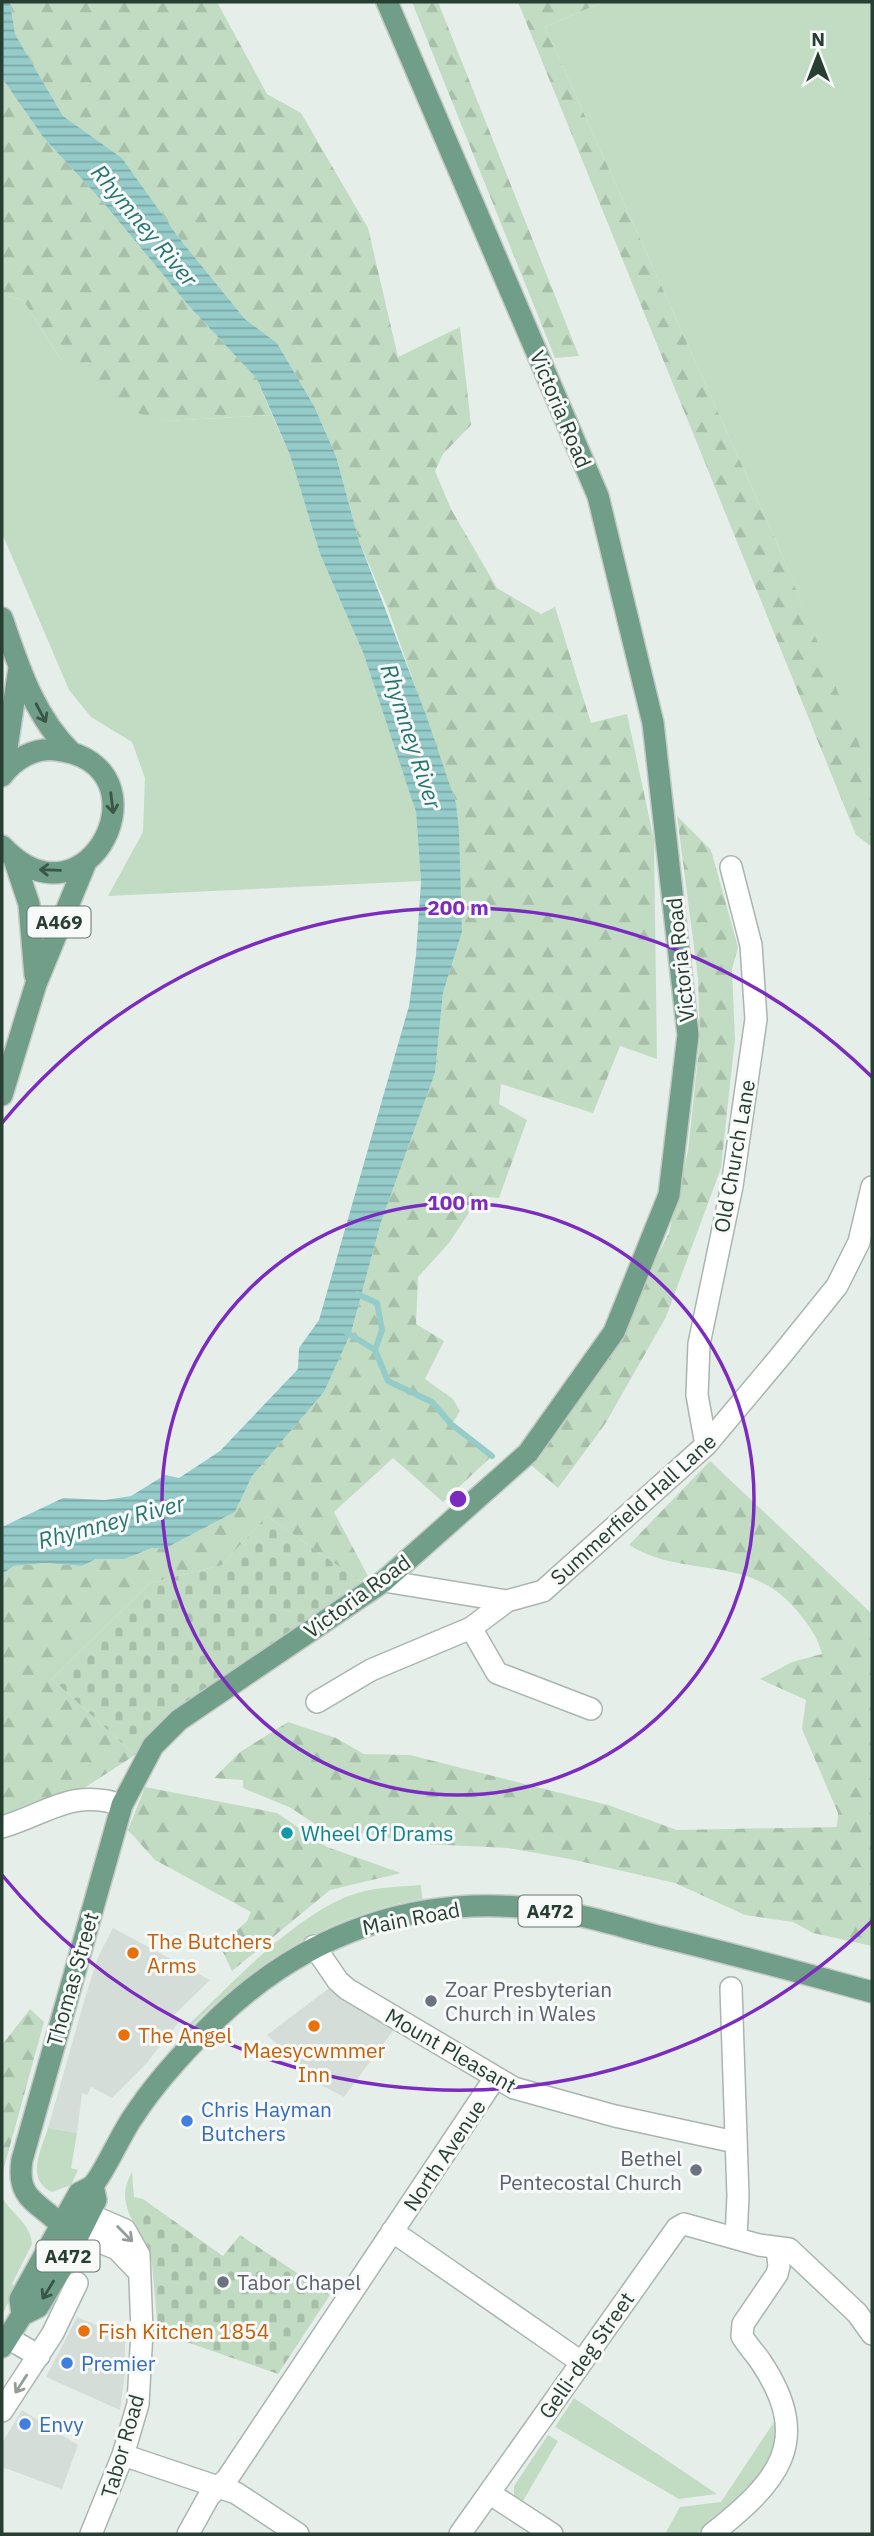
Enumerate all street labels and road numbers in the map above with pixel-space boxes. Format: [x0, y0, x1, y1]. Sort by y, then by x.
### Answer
street label: Victoria Road [524, 346, 598, 472]
street label: Victoria Road [660, 896, 700, 1024]
road number: A469 [28, 906, 90, 938]
street label: Old Church Lane [707, 1077, 761, 1235]
street label: Summerfield Hall Lane [544, 1427, 722, 1591]
street label: Victoria Road [298, 1548, 416, 1644]
street label: Main Road [360, 1895, 462, 1941]
road number: A472 [518, 1896, 582, 1926]
street label: Thomas Street [40, 1909, 104, 2049]
street label: Mount Pleasant [380, 2001, 522, 2099]
street label: North Avenue [396, 2094, 492, 2216]
road number: A472 [36, 2240, 100, 2272]
street label: Gelli-deg Street [532, 2286, 640, 2424]
street label: Tabor Road [94, 2391, 150, 2501]

